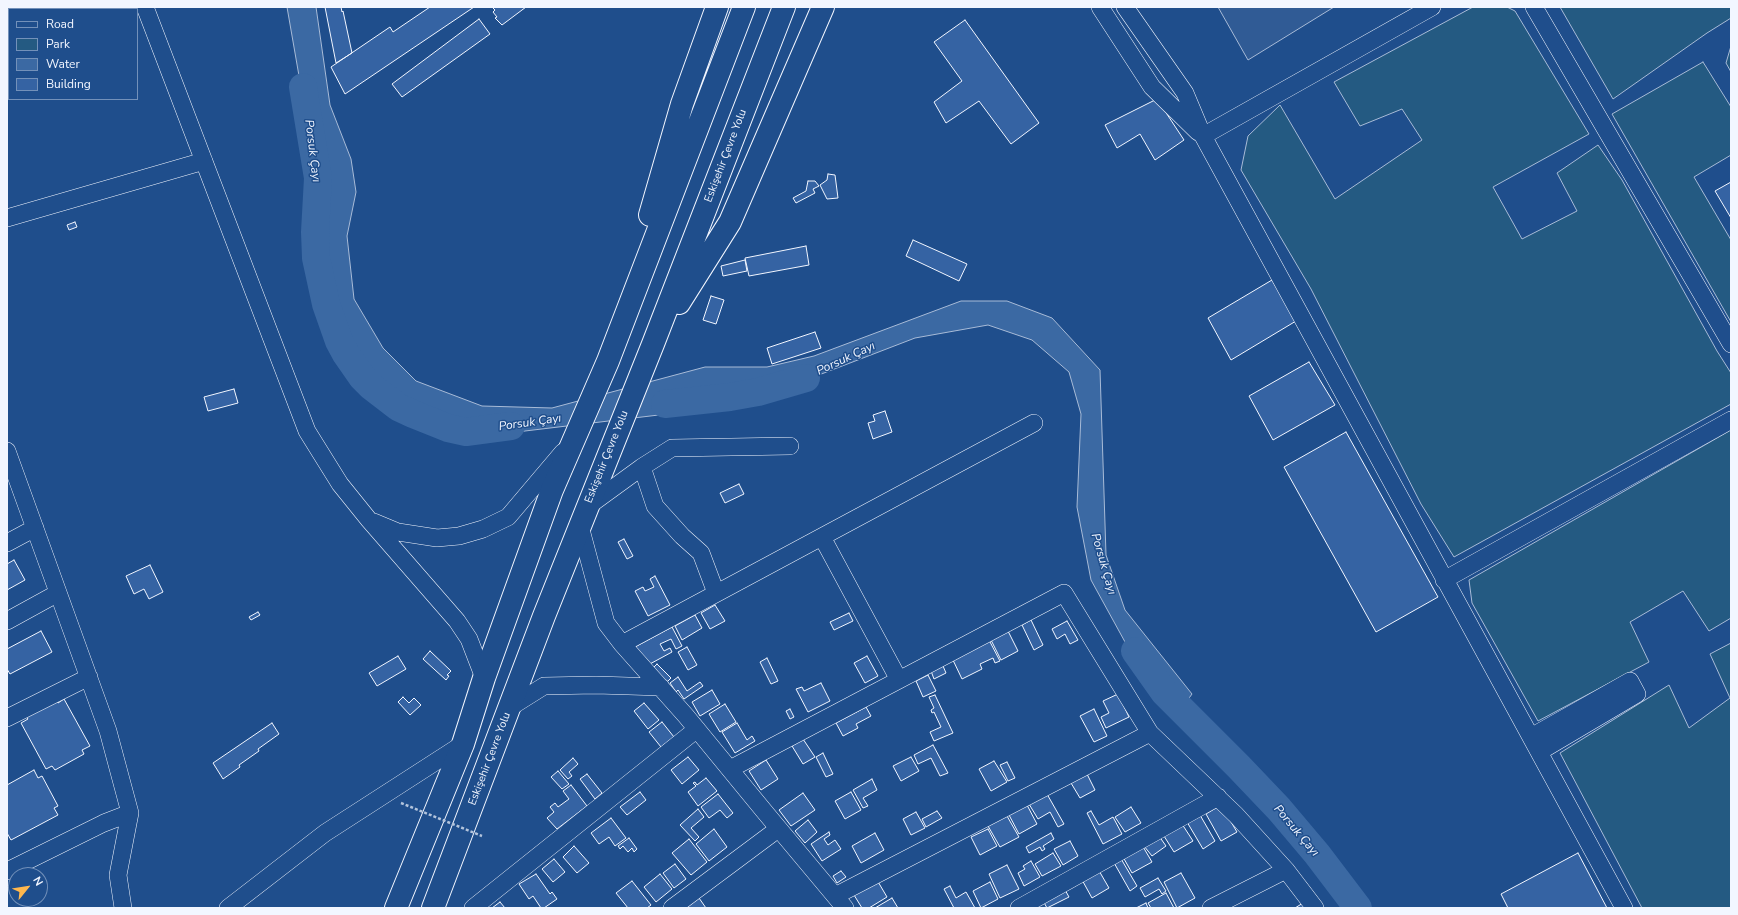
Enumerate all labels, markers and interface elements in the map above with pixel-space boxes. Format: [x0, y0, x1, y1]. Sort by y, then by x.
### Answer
legend [8, 8, 138, 100]
text: Road [46, 16, 74, 32]
text: Park [46, 36, 70, 52]
text: Water [46, 56, 80, 72]
text: Building [46, 76, 91, 92]
street label: Eskişehir Çevre Yolu [702, 108, 750, 204]
water label: Porsuk Çayı [301, 119, 323, 183]
water label: Porsuk Çayı [814, 339, 878, 379]
street label: Eskişehir Çevre Yolu [582, 409, 632, 505]
water label: Porsuk Çayı [498, 411, 562, 435]
water label: Porsuk Çayı [1087, 532, 1119, 596]
street label: Eskişehir Çevre Yolu [466, 711, 514, 807]
water label: Porsuk Çayı [1270, 802, 1322, 860]
north arrow [8, 867, 48, 907]
text: N [29, 874, 47, 889]

